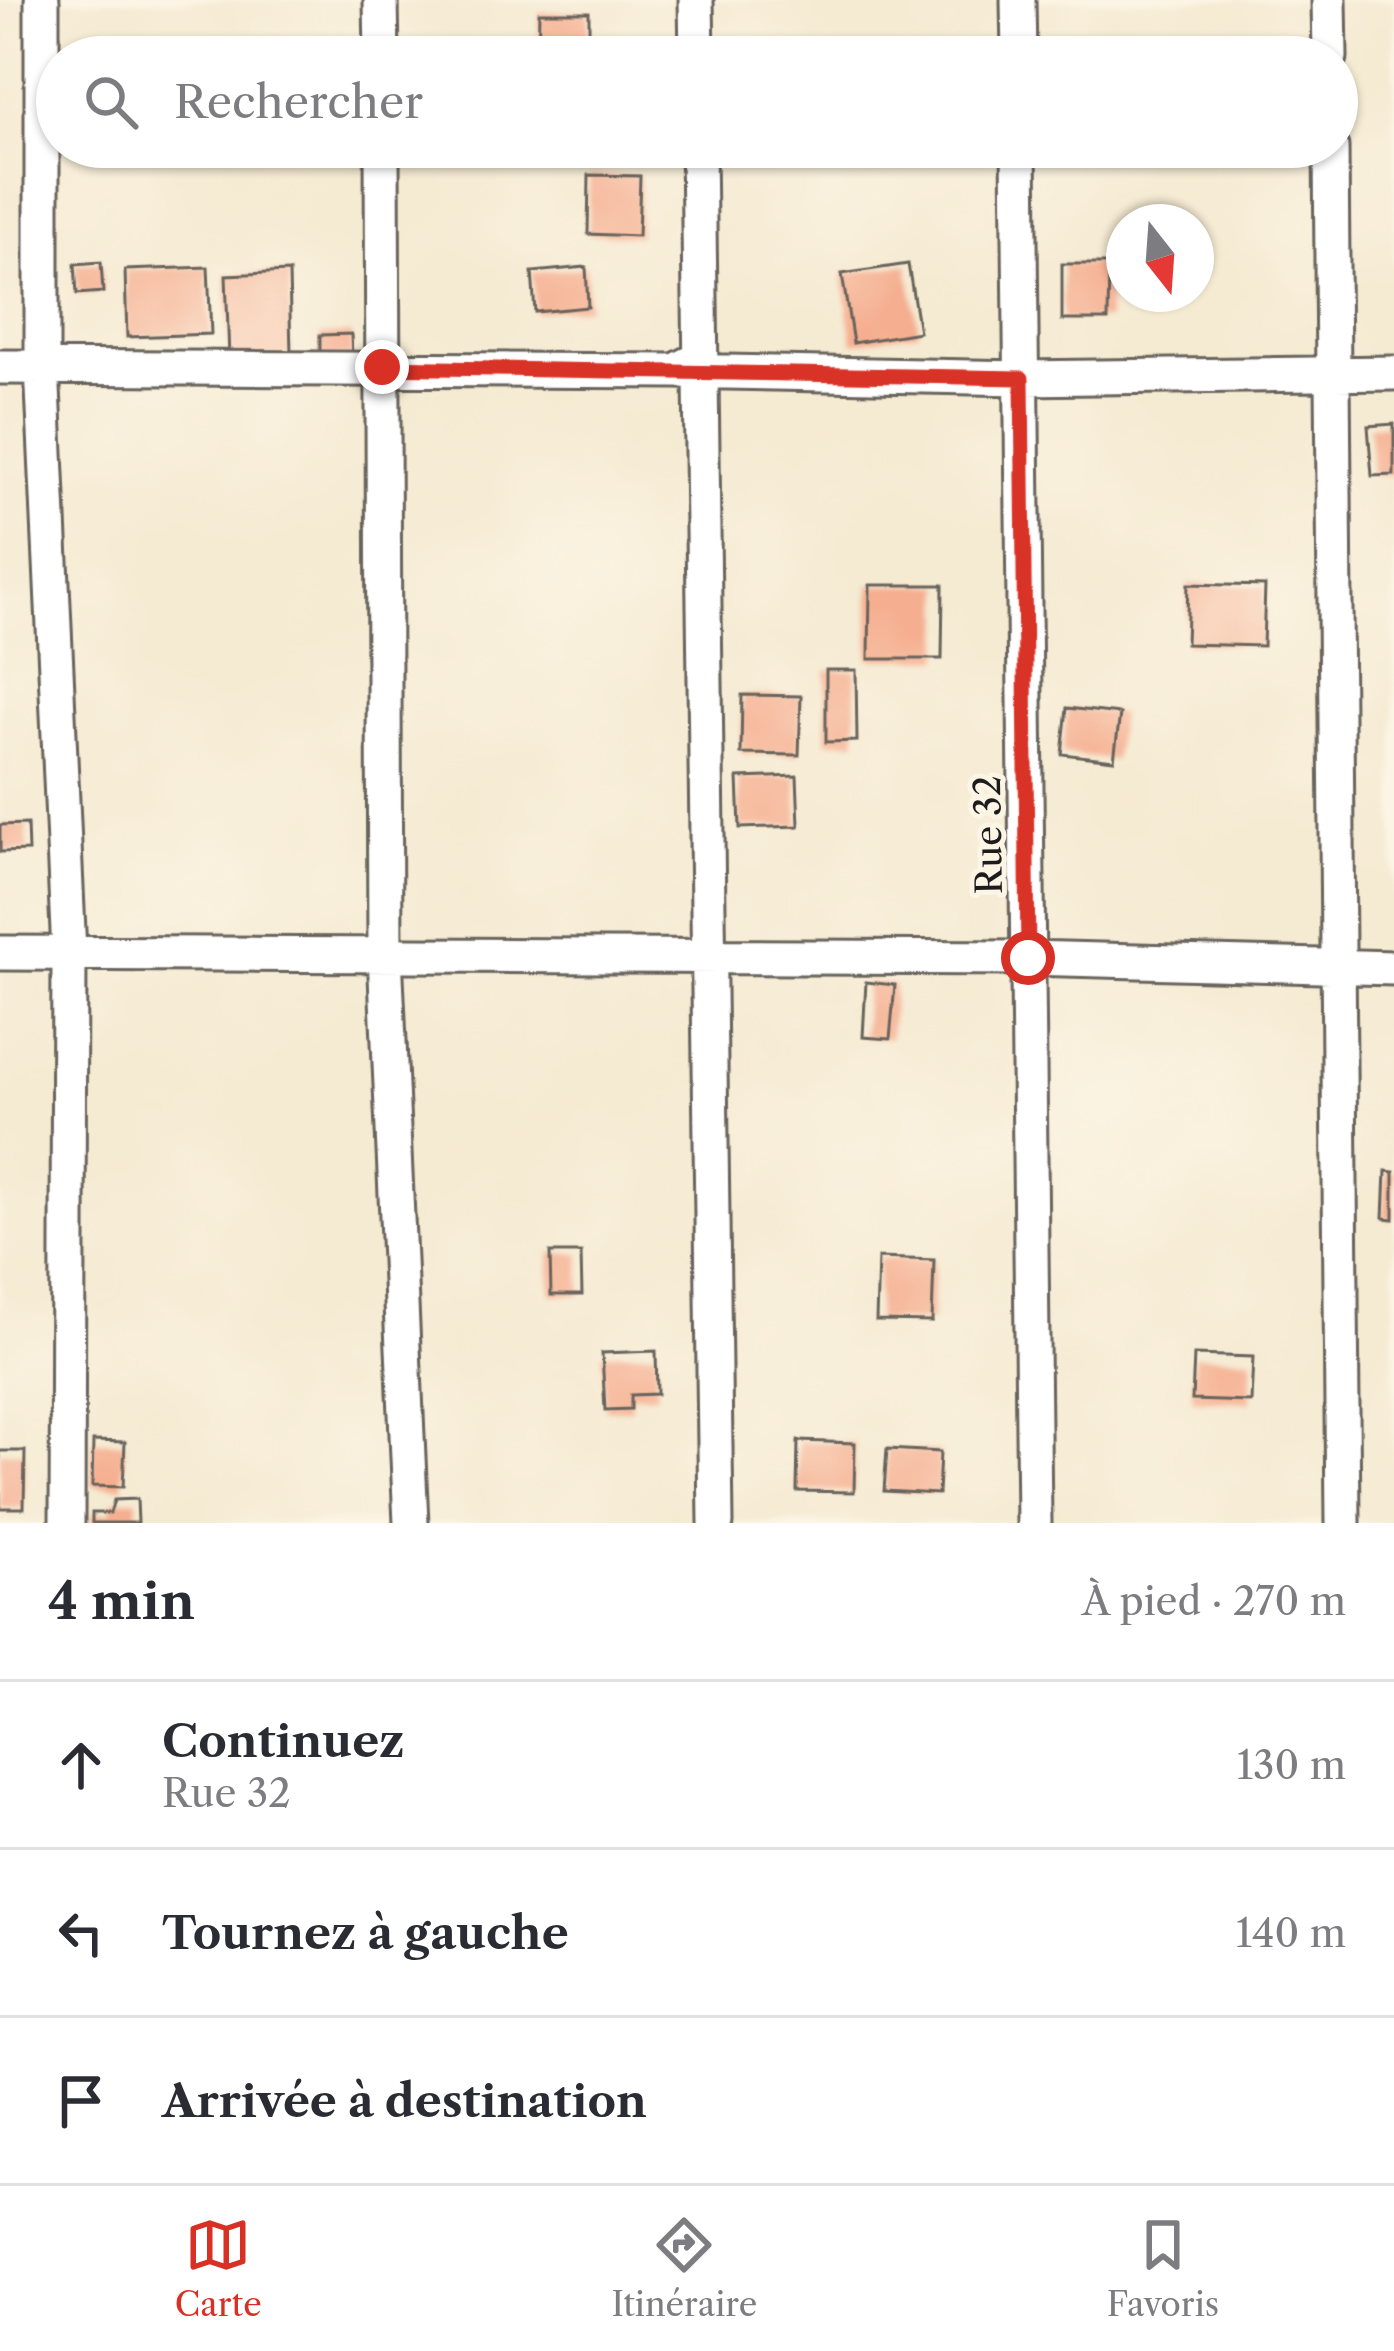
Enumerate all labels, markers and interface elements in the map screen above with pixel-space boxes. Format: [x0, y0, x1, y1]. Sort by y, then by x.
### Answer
search box [36, 36, 1358, 168]
icon: search [78, 69, 144, 135]
text: Rechercher [174, 74, 423, 130]
north arrow [1106, 204, 1214, 312]
route end [355, 340, 409, 394]
street label: Rue 32 [965, 775, 1011, 895]
route start [1001, 931, 1055, 985]
text: 4 min [48, 1570, 195, 1632]
text: À pied · 270 m [1082, 1577, 1346, 1625]
text: Continuez [162, 1713, 404, 1769]
icon: ahead [48, 1732, 114, 1798]
text: 130 m [1237, 1741, 1346, 1789]
text: Rue 32 [162, 1769, 291, 1817]
icon: left [48, 1900, 114, 1966]
text: Tournez à gauche [162, 1905, 569, 1961]
text: 140 m [1236, 1909, 1346, 1957]
icon: arrive [48, 2068, 114, 2134]
text: Arrivée à destination [162, 2073, 647, 2129]
tab: Carte [175, 2212, 262, 2325]
tab: Itinéraire [611, 2212, 757, 2325]
tab: Favoris [1107, 2212, 1219, 2325]

